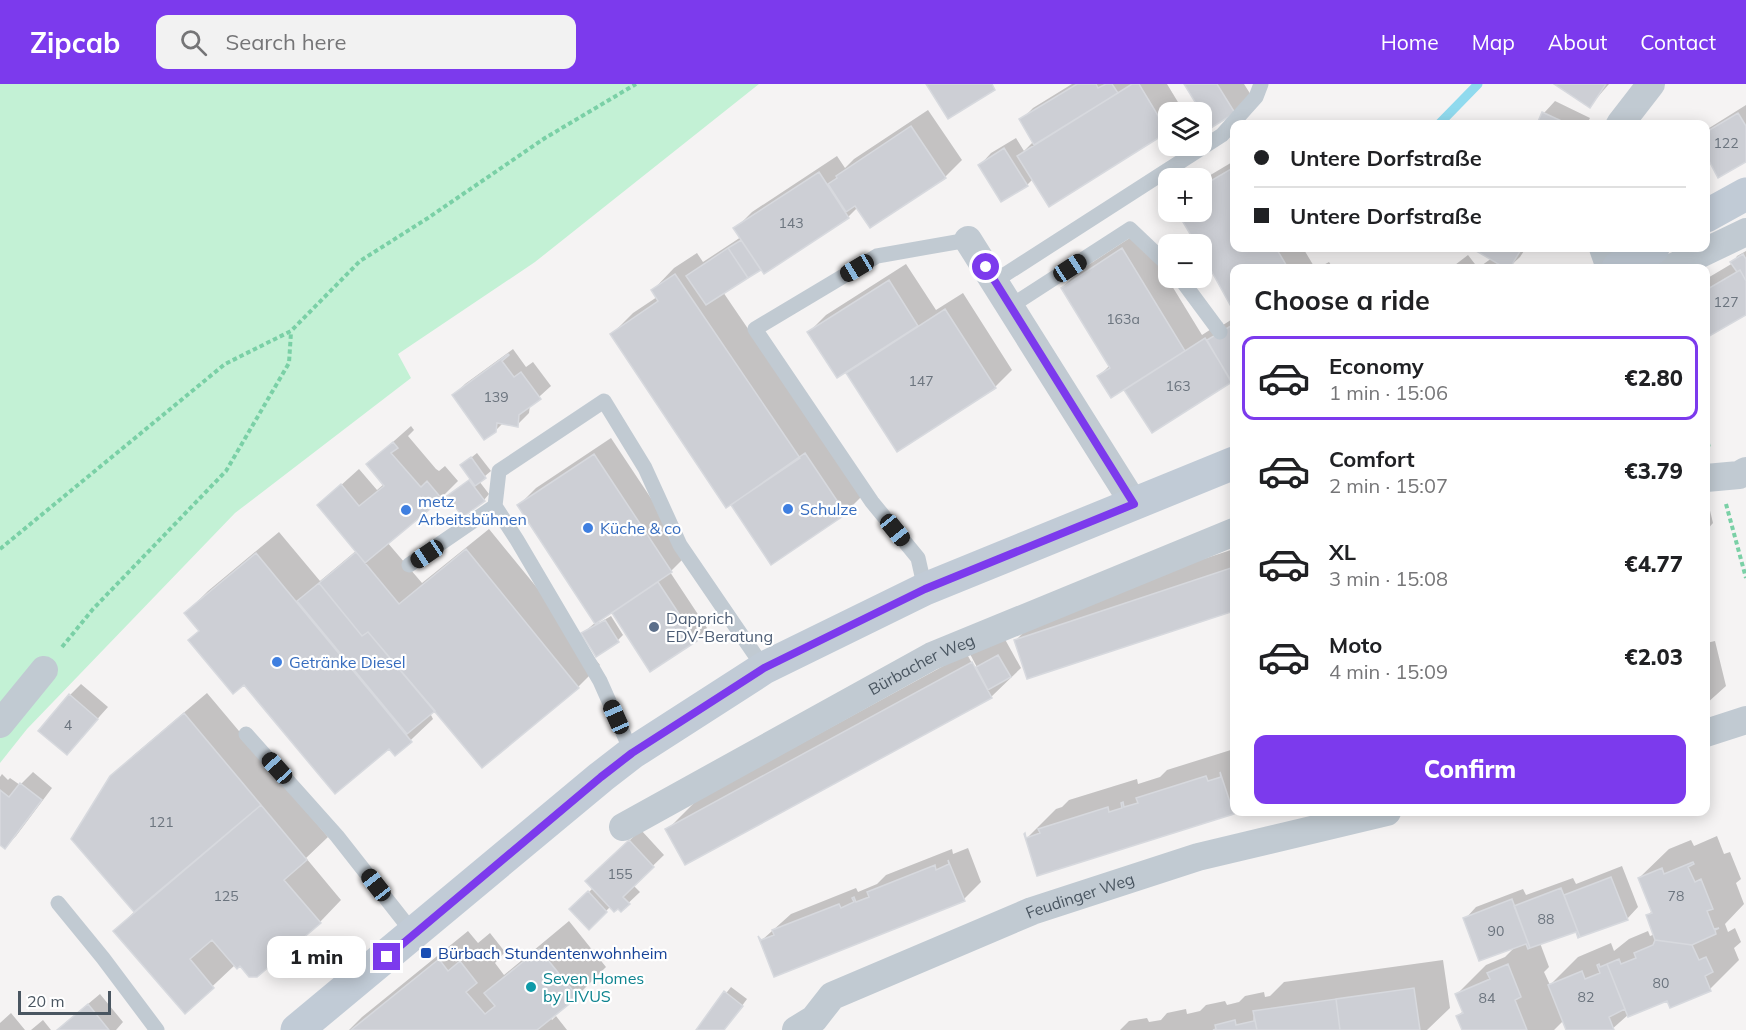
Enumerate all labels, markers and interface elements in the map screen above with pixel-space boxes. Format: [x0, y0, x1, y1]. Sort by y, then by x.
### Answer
search box [156, 15, 576, 69]
text: Zipcab [30, 25, 120, 60]
icon: search [177, 26, 210, 59]
text: Search here [225, 28, 346, 56]
text: Home [1381, 29, 1439, 55]
text: Map [1472, 29, 1515, 55]
text: About [1548, 29, 1607, 55]
text: Contact [1640, 29, 1716, 55]
map controls [1158, 102, 1212, 288]
button: layers [1158, 102, 1212, 156]
house number: 122 [1713, 134, 1739, 152]
text: Untere Dorfstraße [1290, 144, 1482, 172]
button: + [1158, 168, 1212, 222]
text: Untere Dorfstraße [1290, 202, 1482, 230]
house number: 143 [778, 214, 804, 232]
button: − [1158, 234, 1212, 288]
car [837, 251, 877, 285]
car [1050, 251, 1090, 285]
route start [972, 253, 999, 280]
text: Choose a ride [1254, 283, 1430, 317]
house number: 127 [1713, 293, 1739, 311]
house number: 163a [1106, 310, 1140, 328]
icon: car [1257, 351, 1311, 405]
text: Economy [1329, 352, 1424, 380]
text: €2.80 [1624, 364, 1683, 392]
house number: 147 [908, 372, 934, 390]
house number: 163 [1165, 377, 1191, 395]
text: 1 min · 15:06 [1329, 380, 1448, 405]
house number: 139 [483, 388, 509, 406]
icon: car [1257, 444, 1311, 498]
text: Comfort [1329, 445, 1415, 473]
text: €3.79 [1624, 457, 1683, 485]
text: 2 min · 15:07 [1329, 473, 1448, 498]
place label: metz Arbeitsbühnen [418, 491, 527, 529]
place label: Schulze [800, 499, 857, 519]
marker: Schulze [781, 502, 795, 516]
marker: metz Arbeitsbühnen [399, 503, 413, 517]
car [877, 510, 913, 550]
place label: Küche & co [600, 518, 681, 538]
marker: Küche & co [581, 521, 595, 535]
car [407, 536, 447, 572]
icon: car [1257, 537, 1311, 591]
text: XL [1329, 538, 1356, 566]
text: €4.77 [1624, 550, 1683, 578]
text: 3 min · 15:08 [1329, 566, 1448, 591]
place label: Dapprich EDV-Beratung [666, 608, 773, 646]
marker: Dapprich EDV-Beratung [647, 620, 661, 634]
street label: Bürbacher Weg [865, 630, 977, 699]
icon: car [1257, 630, 1311, 684]
text: Moto [1329, 631, 1382, 659]
text: €2.03 [1624, 643, 1683, 671]
place label: Getränke Diesel [289, 652, 406, 672]
marker: Getränke Diesel [270, 655, 284, 669]
text: 4 min · 15:09 [1329, 659, 1448, 684]
car [600, 697, 632, 737]
house number: 4 [64, 716, 73, 734]
button: Confirm [1254, 735, 1686, 804]
car [258, 749, 296, 787]
house number: 121 [148, 813, 174, 831]
car [358, 865, 394, 905]
house number: 155 [607, 865, 633, 883]
street label: Feudinger Weg [1022, 868, 1137, 923]
house number: 125 [213, 887, 239, 905]
house number: 78 [1668, 887, 1684, 905]
house number: 88 [1538, 910, 1554, 928]
house number: 90 [1488, 922, 1504, 940]
callout: 1 min [267, 936, 366, 978]
route end [373, 943, 400, 970]
place label: Bürbach Stundentenwohnheim [438, 943, 668, 963]
text: 1 min [290, 944, 343, 969]
marker: Bürbach Stundentenwohnheim [419, 946, 433, 960]
place label: Seven Homes by LIVUS [543, 968, 644, 1006]
house number: 80 [1653, 974, 1669, 992]
marker: Seven Homes by LIVUS [524, 980, 538, 994]
scale bar [18, 988, 111, 1016]
house number: 82 [1578, 988, 1594, 1006]
house number: 84 [1479, 989, 1496, 1007]
text: 20 m [27, 991, 64, 1011]

